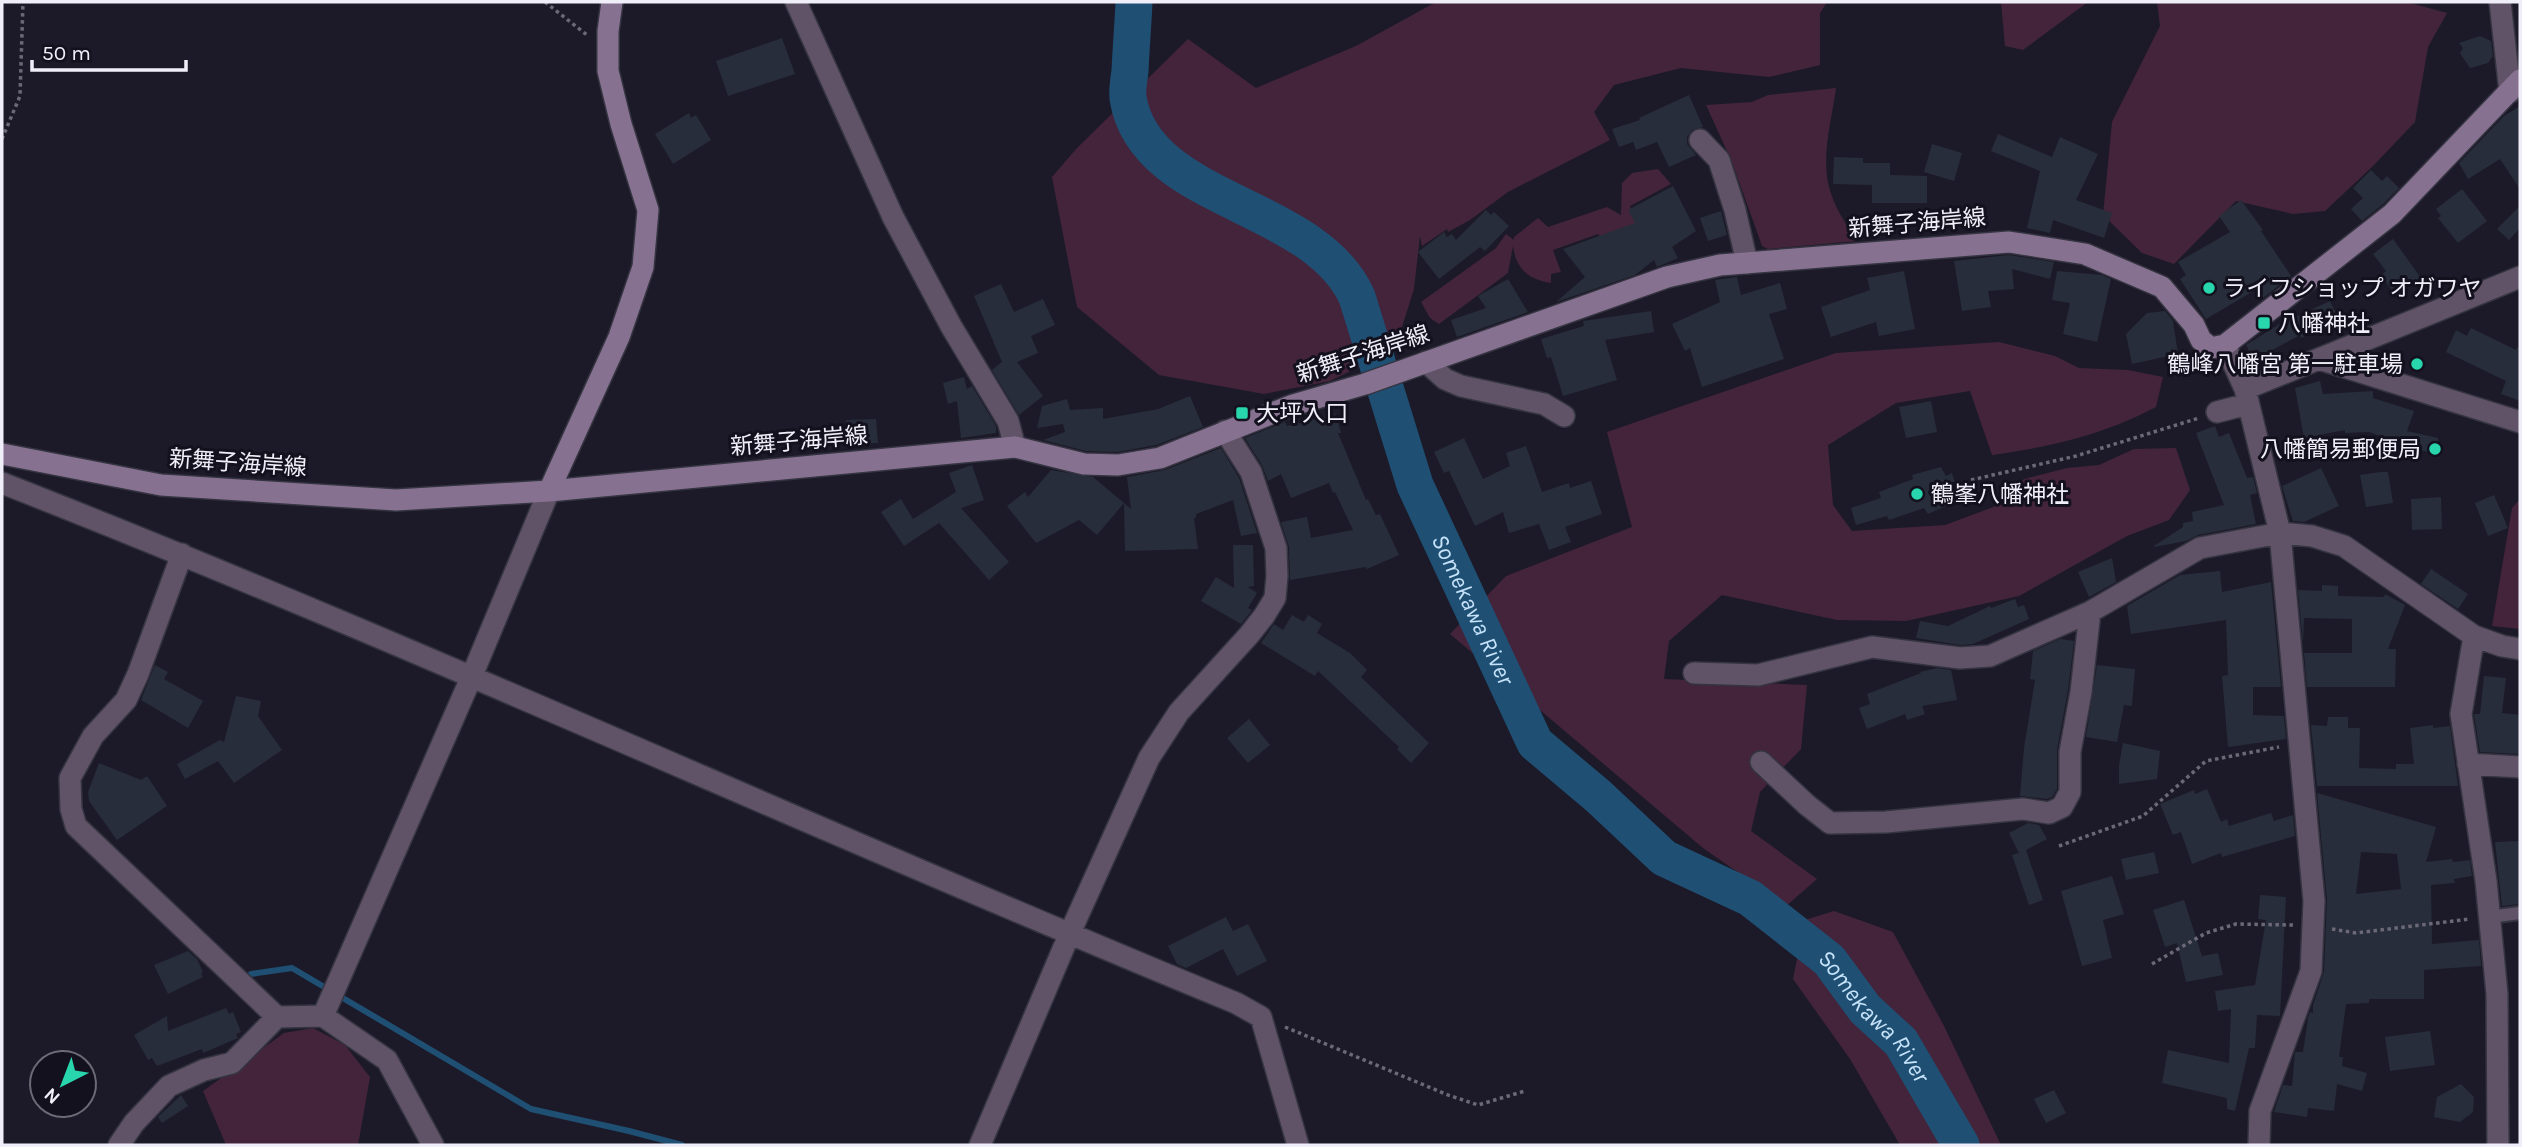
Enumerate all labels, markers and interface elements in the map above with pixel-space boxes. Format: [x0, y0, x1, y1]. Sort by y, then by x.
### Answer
scale bar [32, 28, 186, 72]
text: 50 m [42, 41, 91, 65]
street label: 新舞子海岸線 [1847, 204, 1987, 242]
place label: ライフショップ オガワヤ [2223, 275, 2481, 302]
marker: ライフショップ オガワヤ [2201, 280, 2217, 296]
place label: 八幡神社 [2278, 310, 2370, 337]
marker: 八幡神社 [2256, 315, 2272, 331]
street label: 新舞子海岸線 [1293, 320, 1433, 388]
place label: 鶴峰八幡宮 第一駐車場 [2168, 351, 2403, 378]
marker: 鶴峰八幡宮 第一駐車場 [2409, 356, 2425, 372]
place label: 大坪入口 [1256, 400, 1348, 427]
marker: 大坪入口 [1234, 405, 1250, 421]
street label: 新舞子海岸線 [729, 422, 869, 460]
place label: 八幡簡易郵便局 [2260, 436, 2421, 463]
marker: 八幡簡易郵便局 [2427, 441, 2443, 457]
street label: 新舞子海岸線 [168, 445, 308, 481]
place label: 鶴峯八幡神社 [1931, 481, 2069, 508]
marker: 鶴峯八幡神社 [1909, 486, 1925, 502]
water label: Somekawa River [1426, 530, 1520, 690]
water label: Somekawa River [1813, 943, 1936, 1088]
north arrow [28, 1049, 98, 1119]
text: N [40, 1083, 65, 1109]

